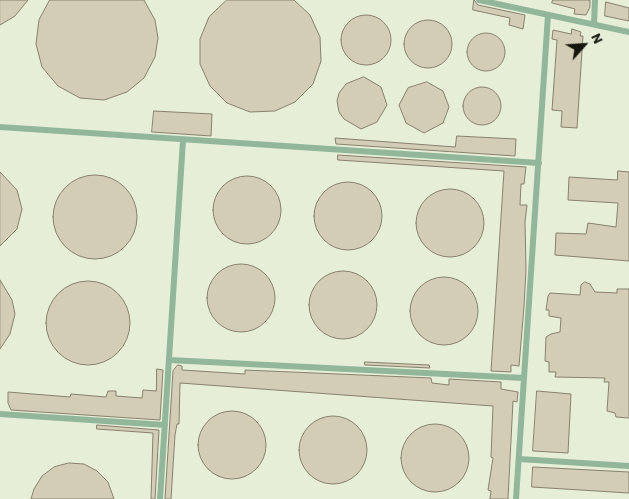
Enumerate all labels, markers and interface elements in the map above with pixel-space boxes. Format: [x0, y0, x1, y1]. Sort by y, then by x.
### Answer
north arrow [559, 20, 609, 70]
text: N [588, 30, 608, 46]

